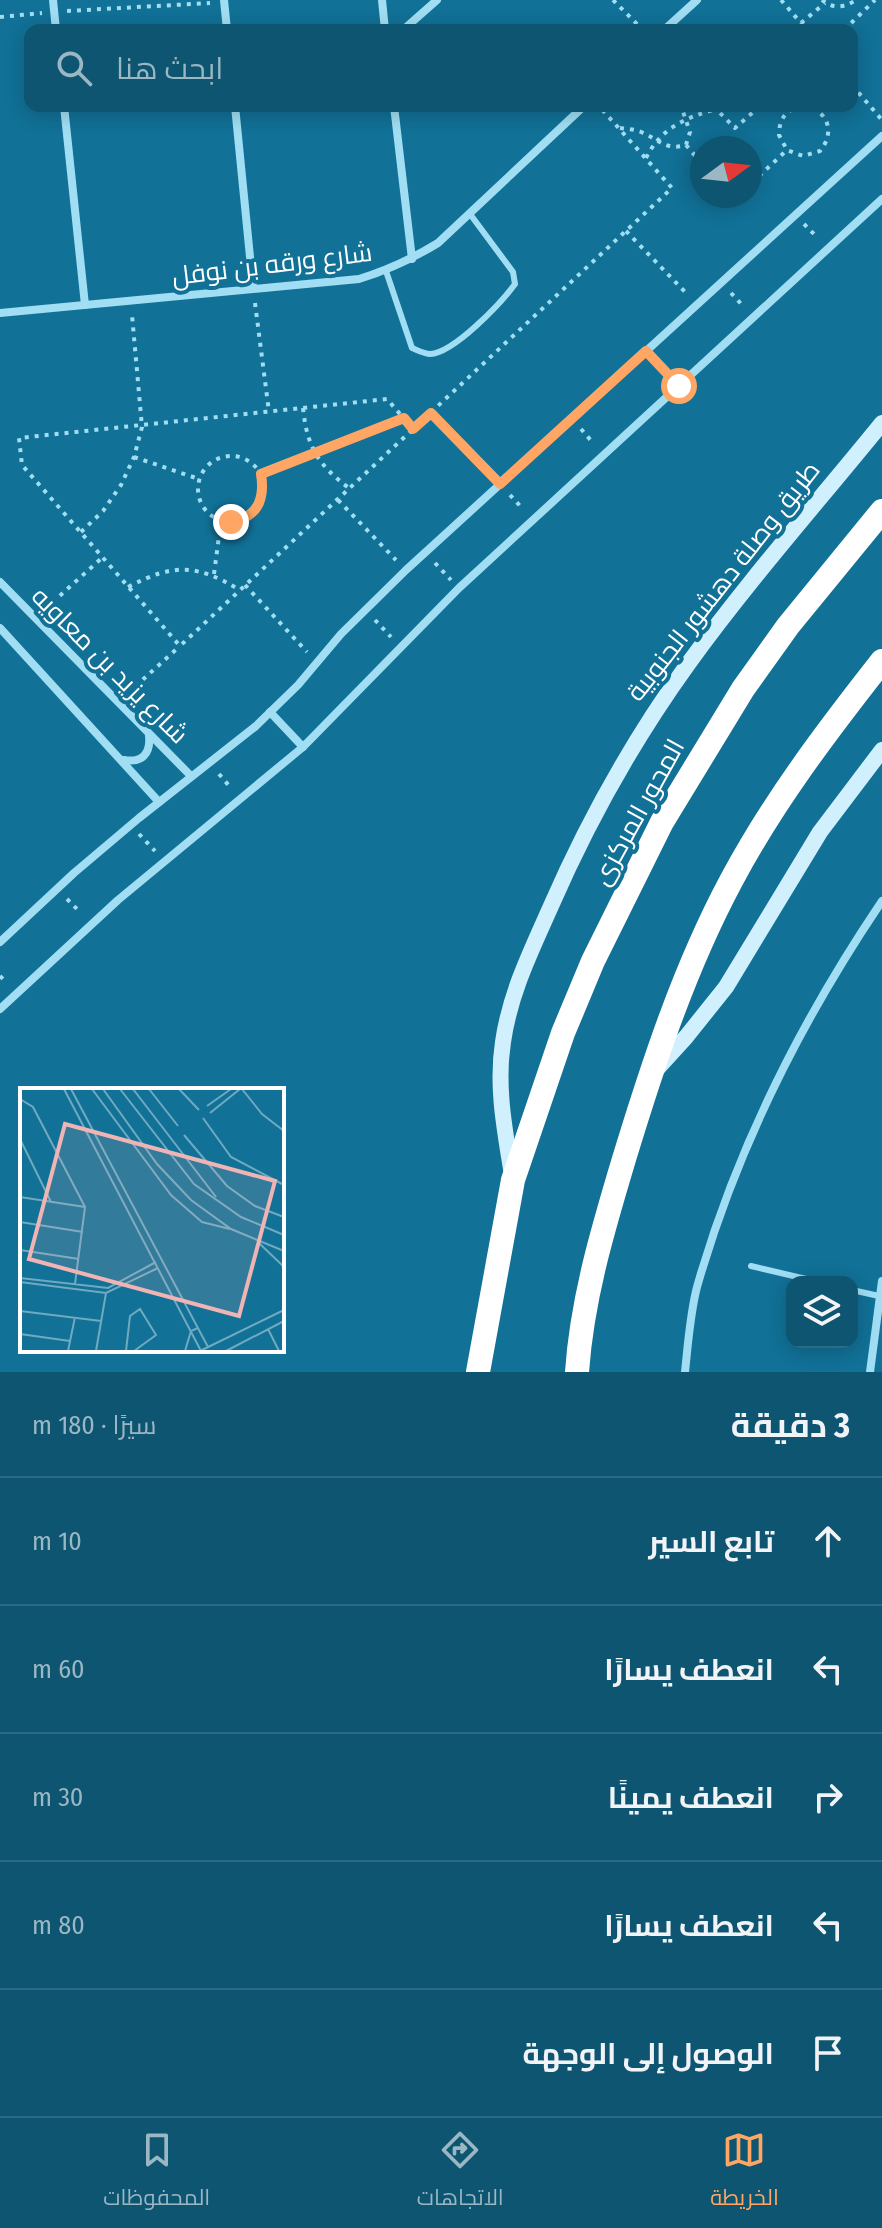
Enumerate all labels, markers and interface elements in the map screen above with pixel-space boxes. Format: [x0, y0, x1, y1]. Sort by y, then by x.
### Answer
search box [24, 24, 858, 112]
icon: search [52, 46, 96, 90]
text: ابحث هنا [116, 51, 223, 87]
north arrow [690, 136, 762, 208]
street label: شارع ورقه بن نوفل [170, 237, 374, 293]
route start [661, 368, 697, 404]
street label: طريق وصلة دهشور الجنوبية [620, 455, 827, 707]
route end [213, 504, 249, 540]
street label: شارع يزيد بن معاويه [24, 581, 194, 751]
street label: المحور المركزى [586, 734, 691, 891]
inset map [20, 1088, 284, 1352]
map controls [786, 1276, 858, 1348]
button: layers [786, 1276, 858, 1348]
text: 3 دقيقة [731, 1405, 850, 1446]
text: سيرًا · 180 m [32, 1410, 157, 1441]
icon: ahead [806, 1519, 850, 1563]
text: تابع السير [648, 1524, 774, 1560]
text: 10 m [32, 1526, 82, 1557]
icon: left [806, 1647, 850, 1691]
text: انعطف يسارًا [604, 1652, 774, 1688]
text: 60 m [32, 1654, 85, 1685]
icon: right [806, 1775, 850, 1819]
text: انعطف يمينًا [608, 1780, 774, 1816]
text: 30 m [32, 1782, 83, 1813]
icon: left [806, 1903, 850, 1947]
text: انعطف يسارًا [604, 1908, 774, 1944]
text: 80 m [32, 1910, 85, 1941]
icon: arrive [806, 2031, 850, 2075]
text: الوصول إلى الوجهة [523, 2036, 774, 2072]
tab: المحفوظات [103, 2128, 210, 2218]
tab: الاتجاهات [417, 2128, 504, 2218]
tab: الخريطة [710, 2128, 779, 2218]

